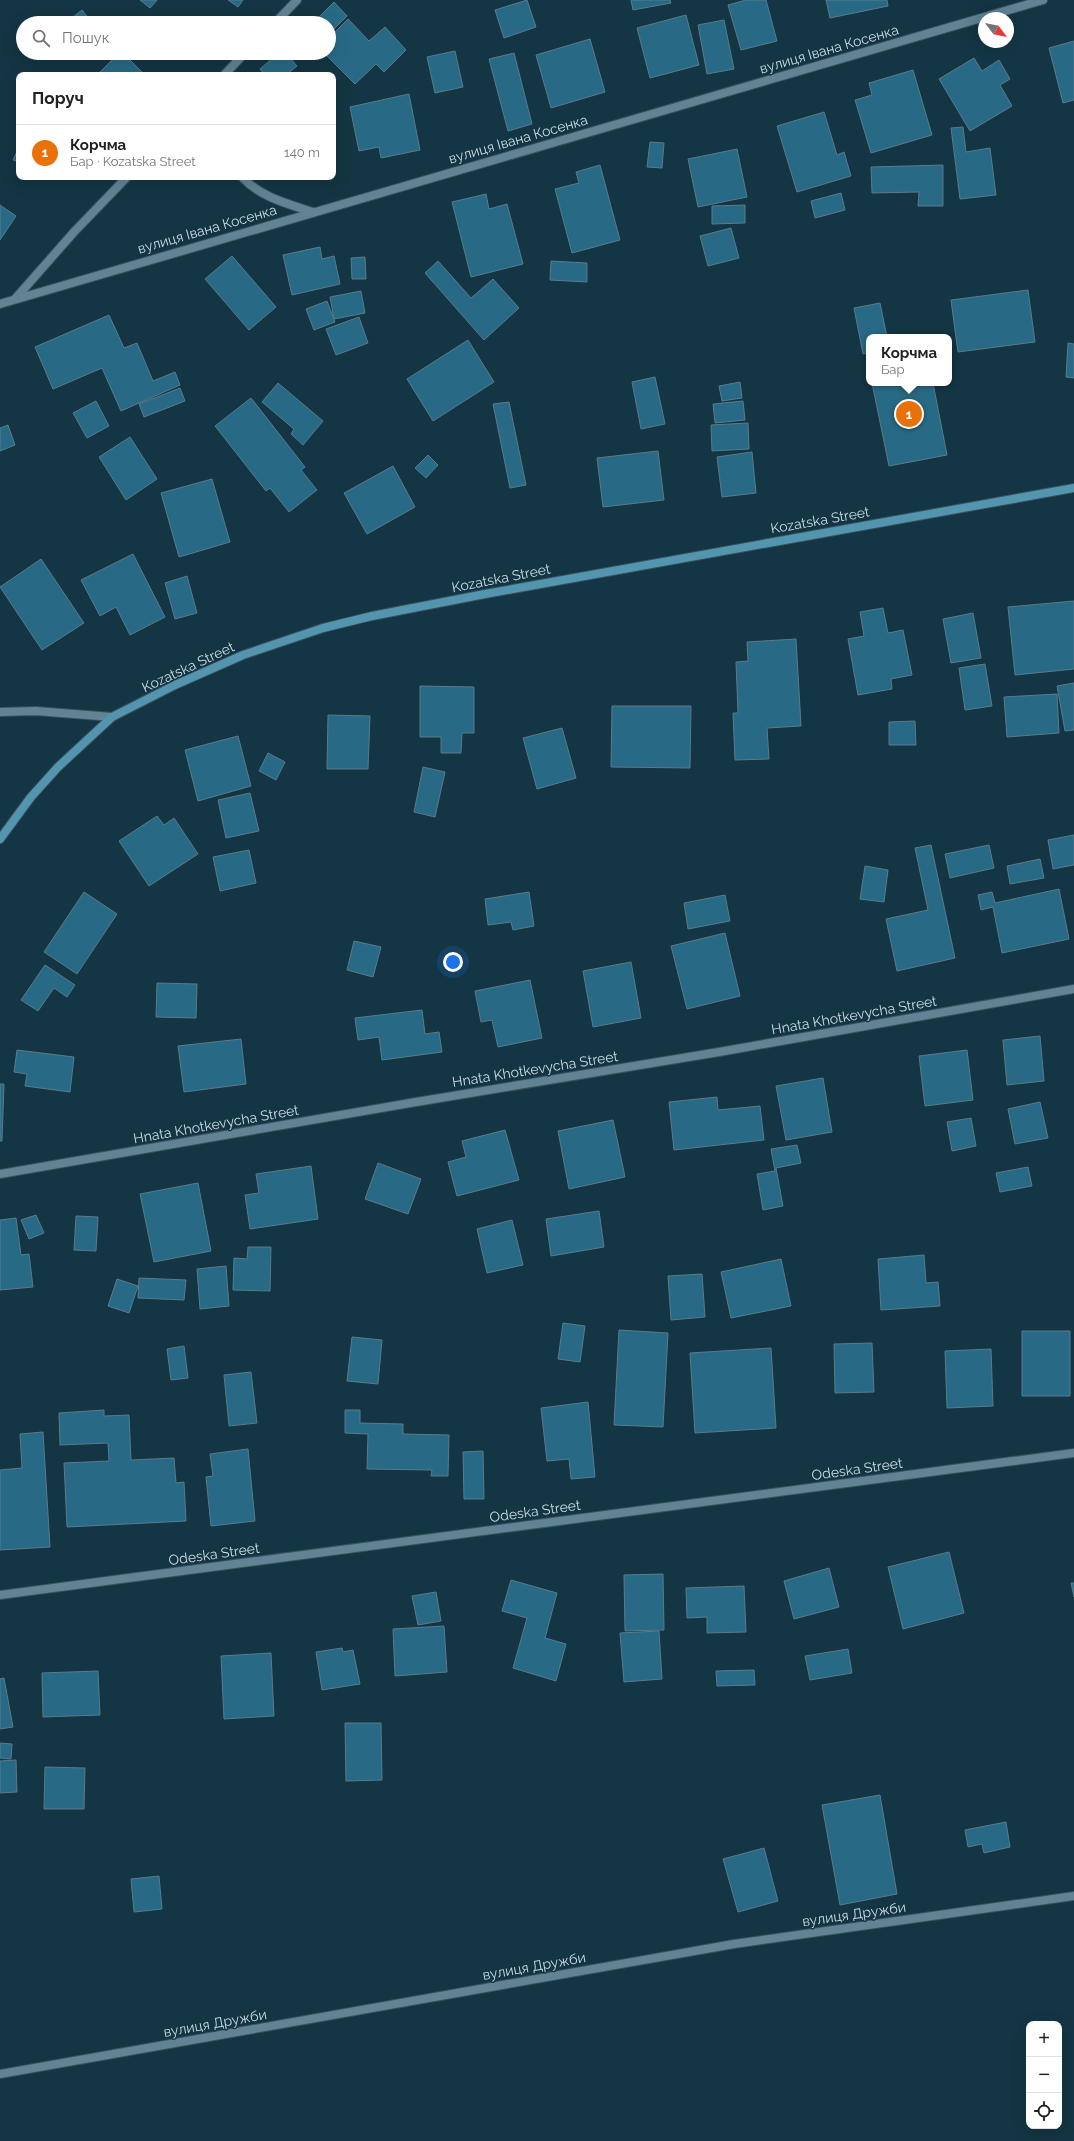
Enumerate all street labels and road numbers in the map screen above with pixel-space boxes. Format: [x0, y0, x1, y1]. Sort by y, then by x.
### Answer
street label: вулиця Івана Косенка [758, 21, 900, 77]
street label: вулиця Івана Косенка [447, 111, 589, 167]
street label: вулиця Івана Косенка [136, 201, 278, 257]
street label: Kozatska Street [769, 503, 871, 537]
street label: Kozatska Street [450, 561, 552, 595]
street label: Kozatska Street [139, 638, 237, 695]
street label: Hnata Khotkevycha Street [770, 993, 938, 1037]
street label: Hnata Khotkevycha Street [451, 1048, 619, 1090]
street label: Hnata Khotkevycha Street [132, 1102, 300, 1146]
street label: Odeska Street [811, 1455, 904, 1483]
street label: Odeska Street [489, 1497, 582, 1525]
street label: Odeska Street [168, 1540, 261, 1568]
street label: вулиця Дружби [801, 1899, 907, 1929]
street label: вулиця Дружби [481, 1949, 587, 1983]
street label: вулиця Дружби [162, 2006, 268, 2040]

